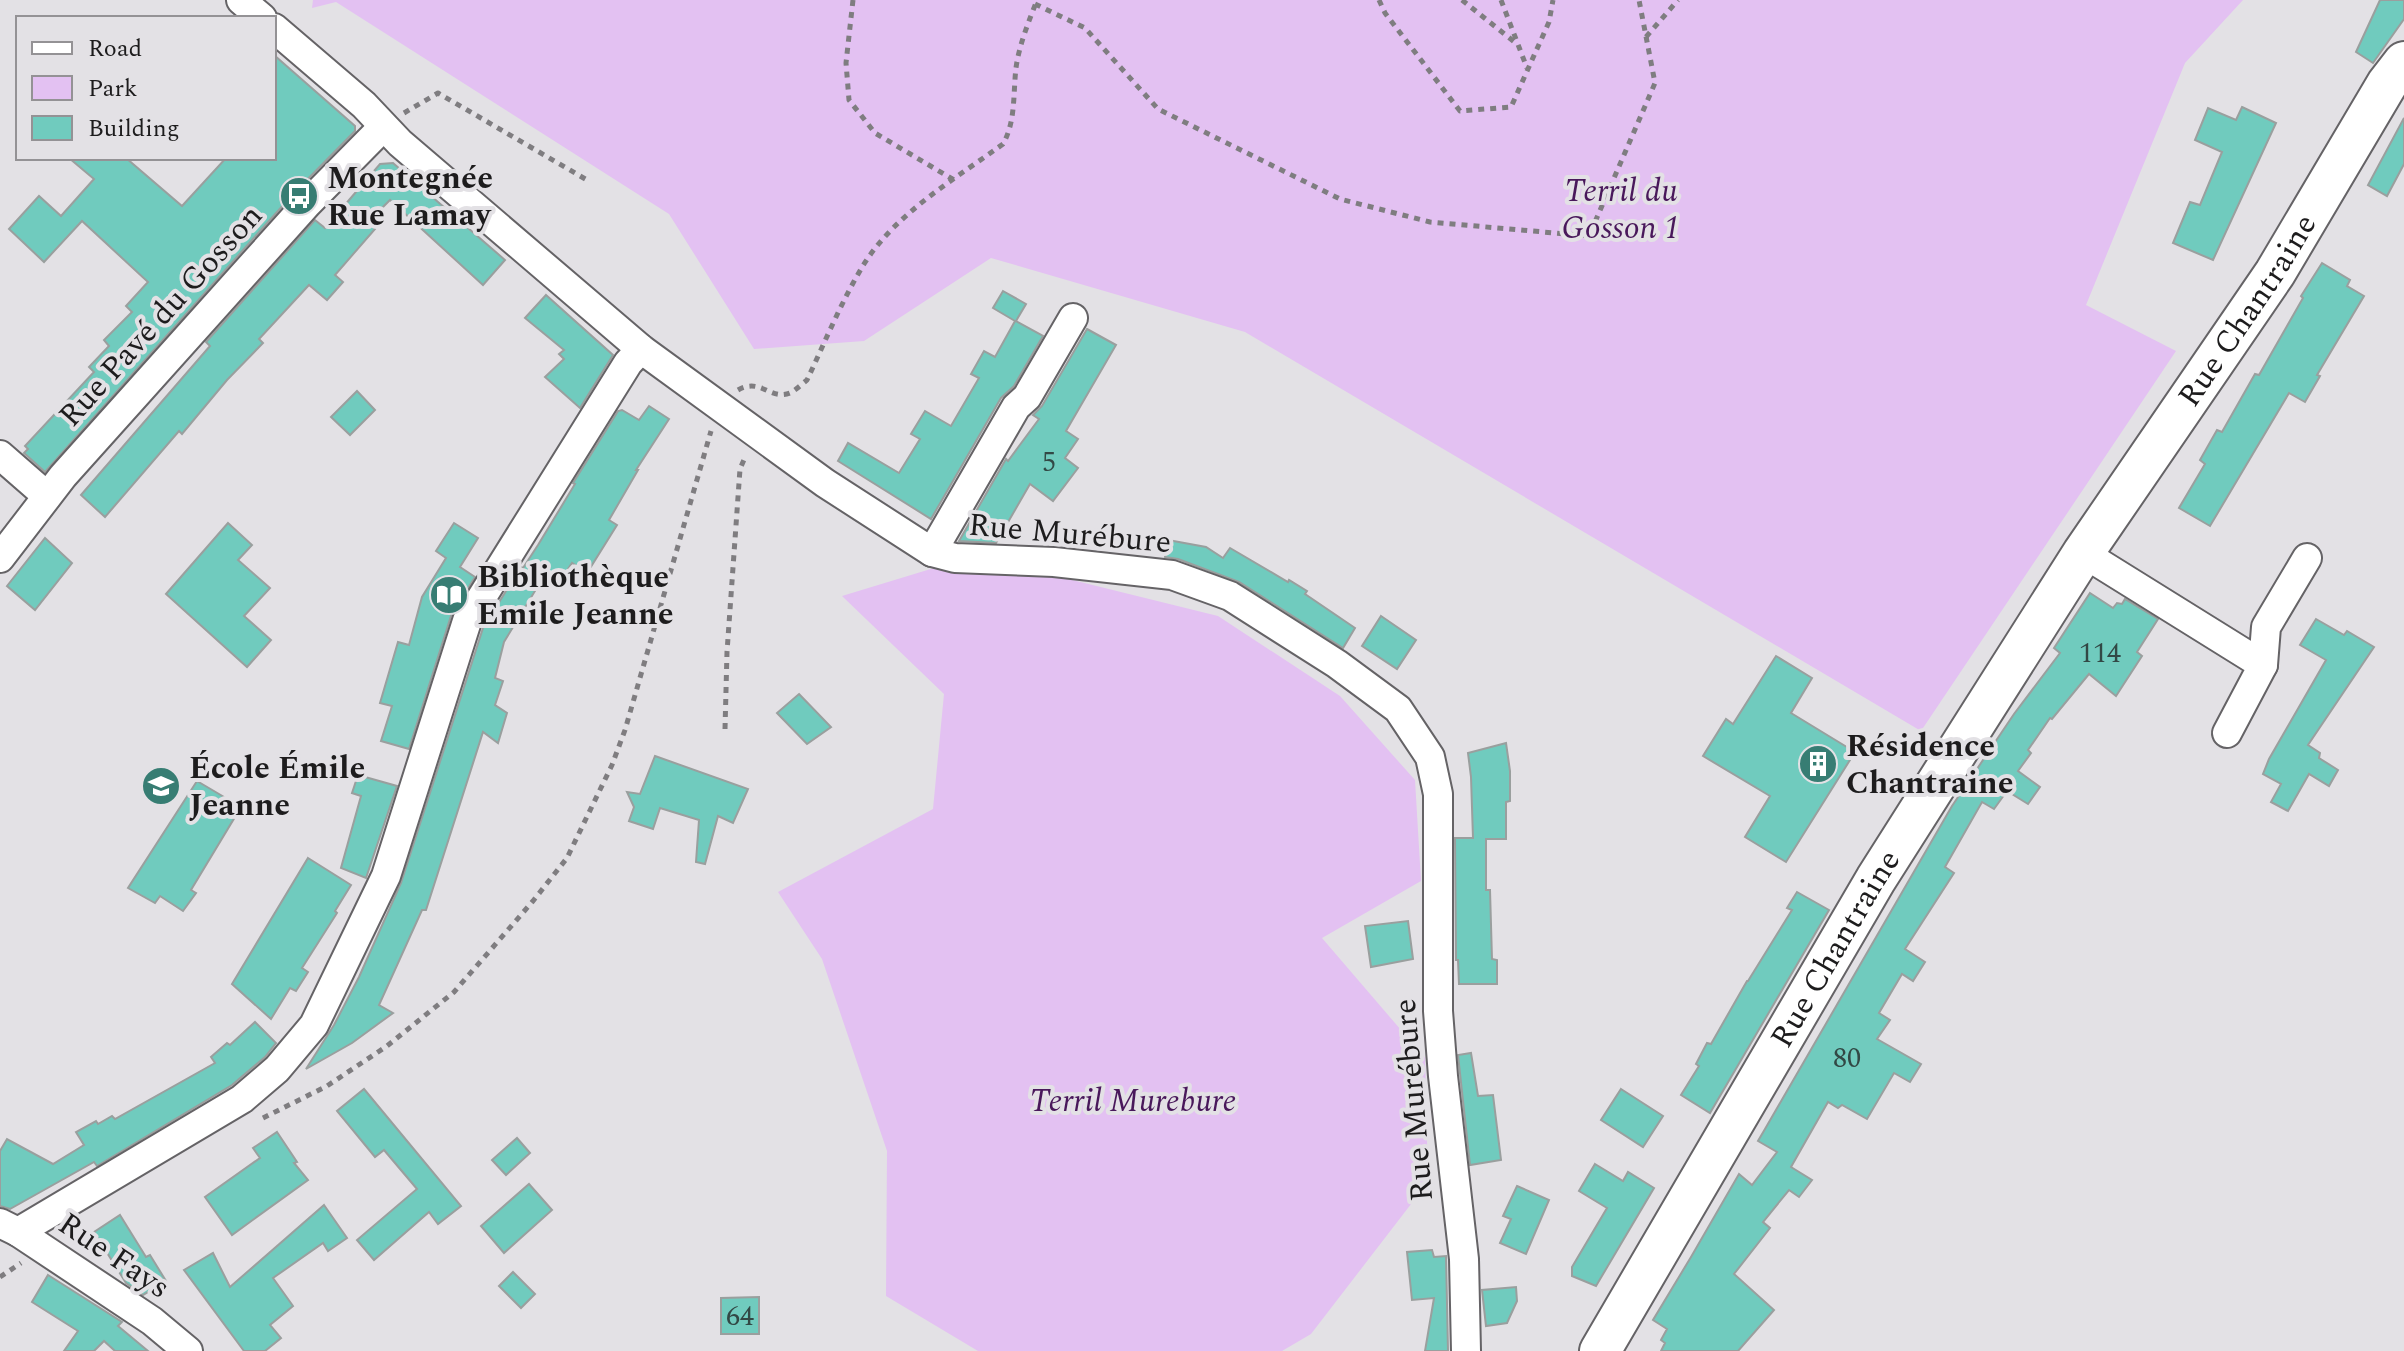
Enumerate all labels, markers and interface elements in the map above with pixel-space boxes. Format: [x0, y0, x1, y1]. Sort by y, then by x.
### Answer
legend [16, 16, 276, 160]
text: Road [88, 31, 142, 67]
text: Park [88, 71, 138, 107]
text: Building [88, 111, 180, 147]
place label: Montegnée Rue Lamay [327, 154, 493, 240]
park label: Terril du Gosson 1 [1562, 167, 1680, 253]
bus stop icon: Montegnée Rue Lamay [278, 175, 320, 217]
street label: Rue Pavé du Gosson [47, 193, 275, 439]
street label: Rue Chantraine [2165, 204, 2329, 417]
house number: 5 [1042, 441, 1056, 484]
street label: Rue Murébure [967, 501, 1173, 567]
place label: Bibliothèque Emile Jeanne [477, 553, 674, 639]
library icon: Bibliothèque Emile Jeanne [428, 574, 470, 616]
house number: 114 [2079, 632, 2121, 675]
place label: Résidence Chantraine [1846, 722, 2014, 808]
building icon: Résidence Chantraine [1797, 743, 1839, 785]
place label: École Émile Jeanne [189, 744, 365, 830]
school or university icon: École Émile Jeanne [140, 765, 182, 807]
street label: Rue Chantraine [1758, 840, 1913, 1057]
street label: Rue Murébure [1381, 997, 1447, 1203]
house number: 80 [1833, 1037, 1861, 1080]
park label: Terril Murebure [1030, 1077, 1236, 1126]
street label: Rue Fays [48, 1200, 180, 1312]
house number: 64 [726, 1295, 754, 1338]

